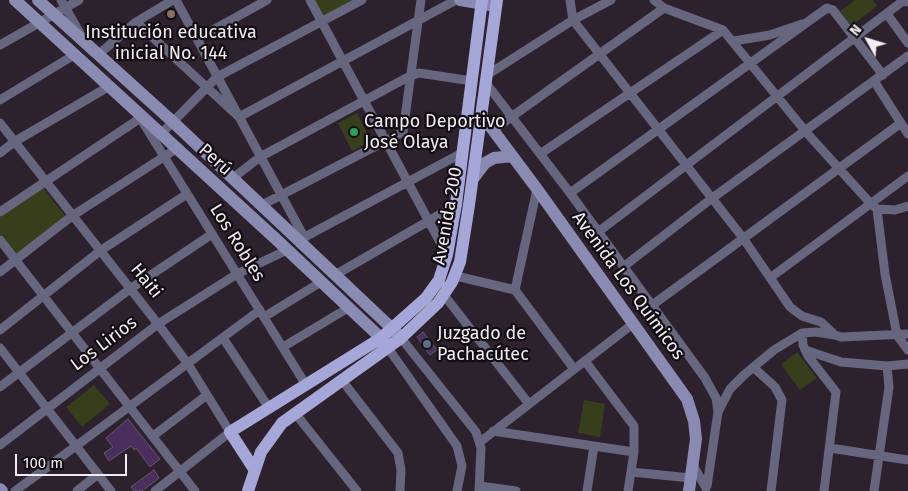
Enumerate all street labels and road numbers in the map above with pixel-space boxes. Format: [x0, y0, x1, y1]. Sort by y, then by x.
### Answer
street label: Perú [194, 140, 236, 180]
street label: Avenida 200 [429, 165, 467, 267]
street label: Los Robles [205, 200, 269, 286]
street label: Avenida Los Químicos [567, 208, 689, 364]
street label: Haiti [125, 259, 167, 303]
street label: Los Lirios [67, 312, 141, 376]

